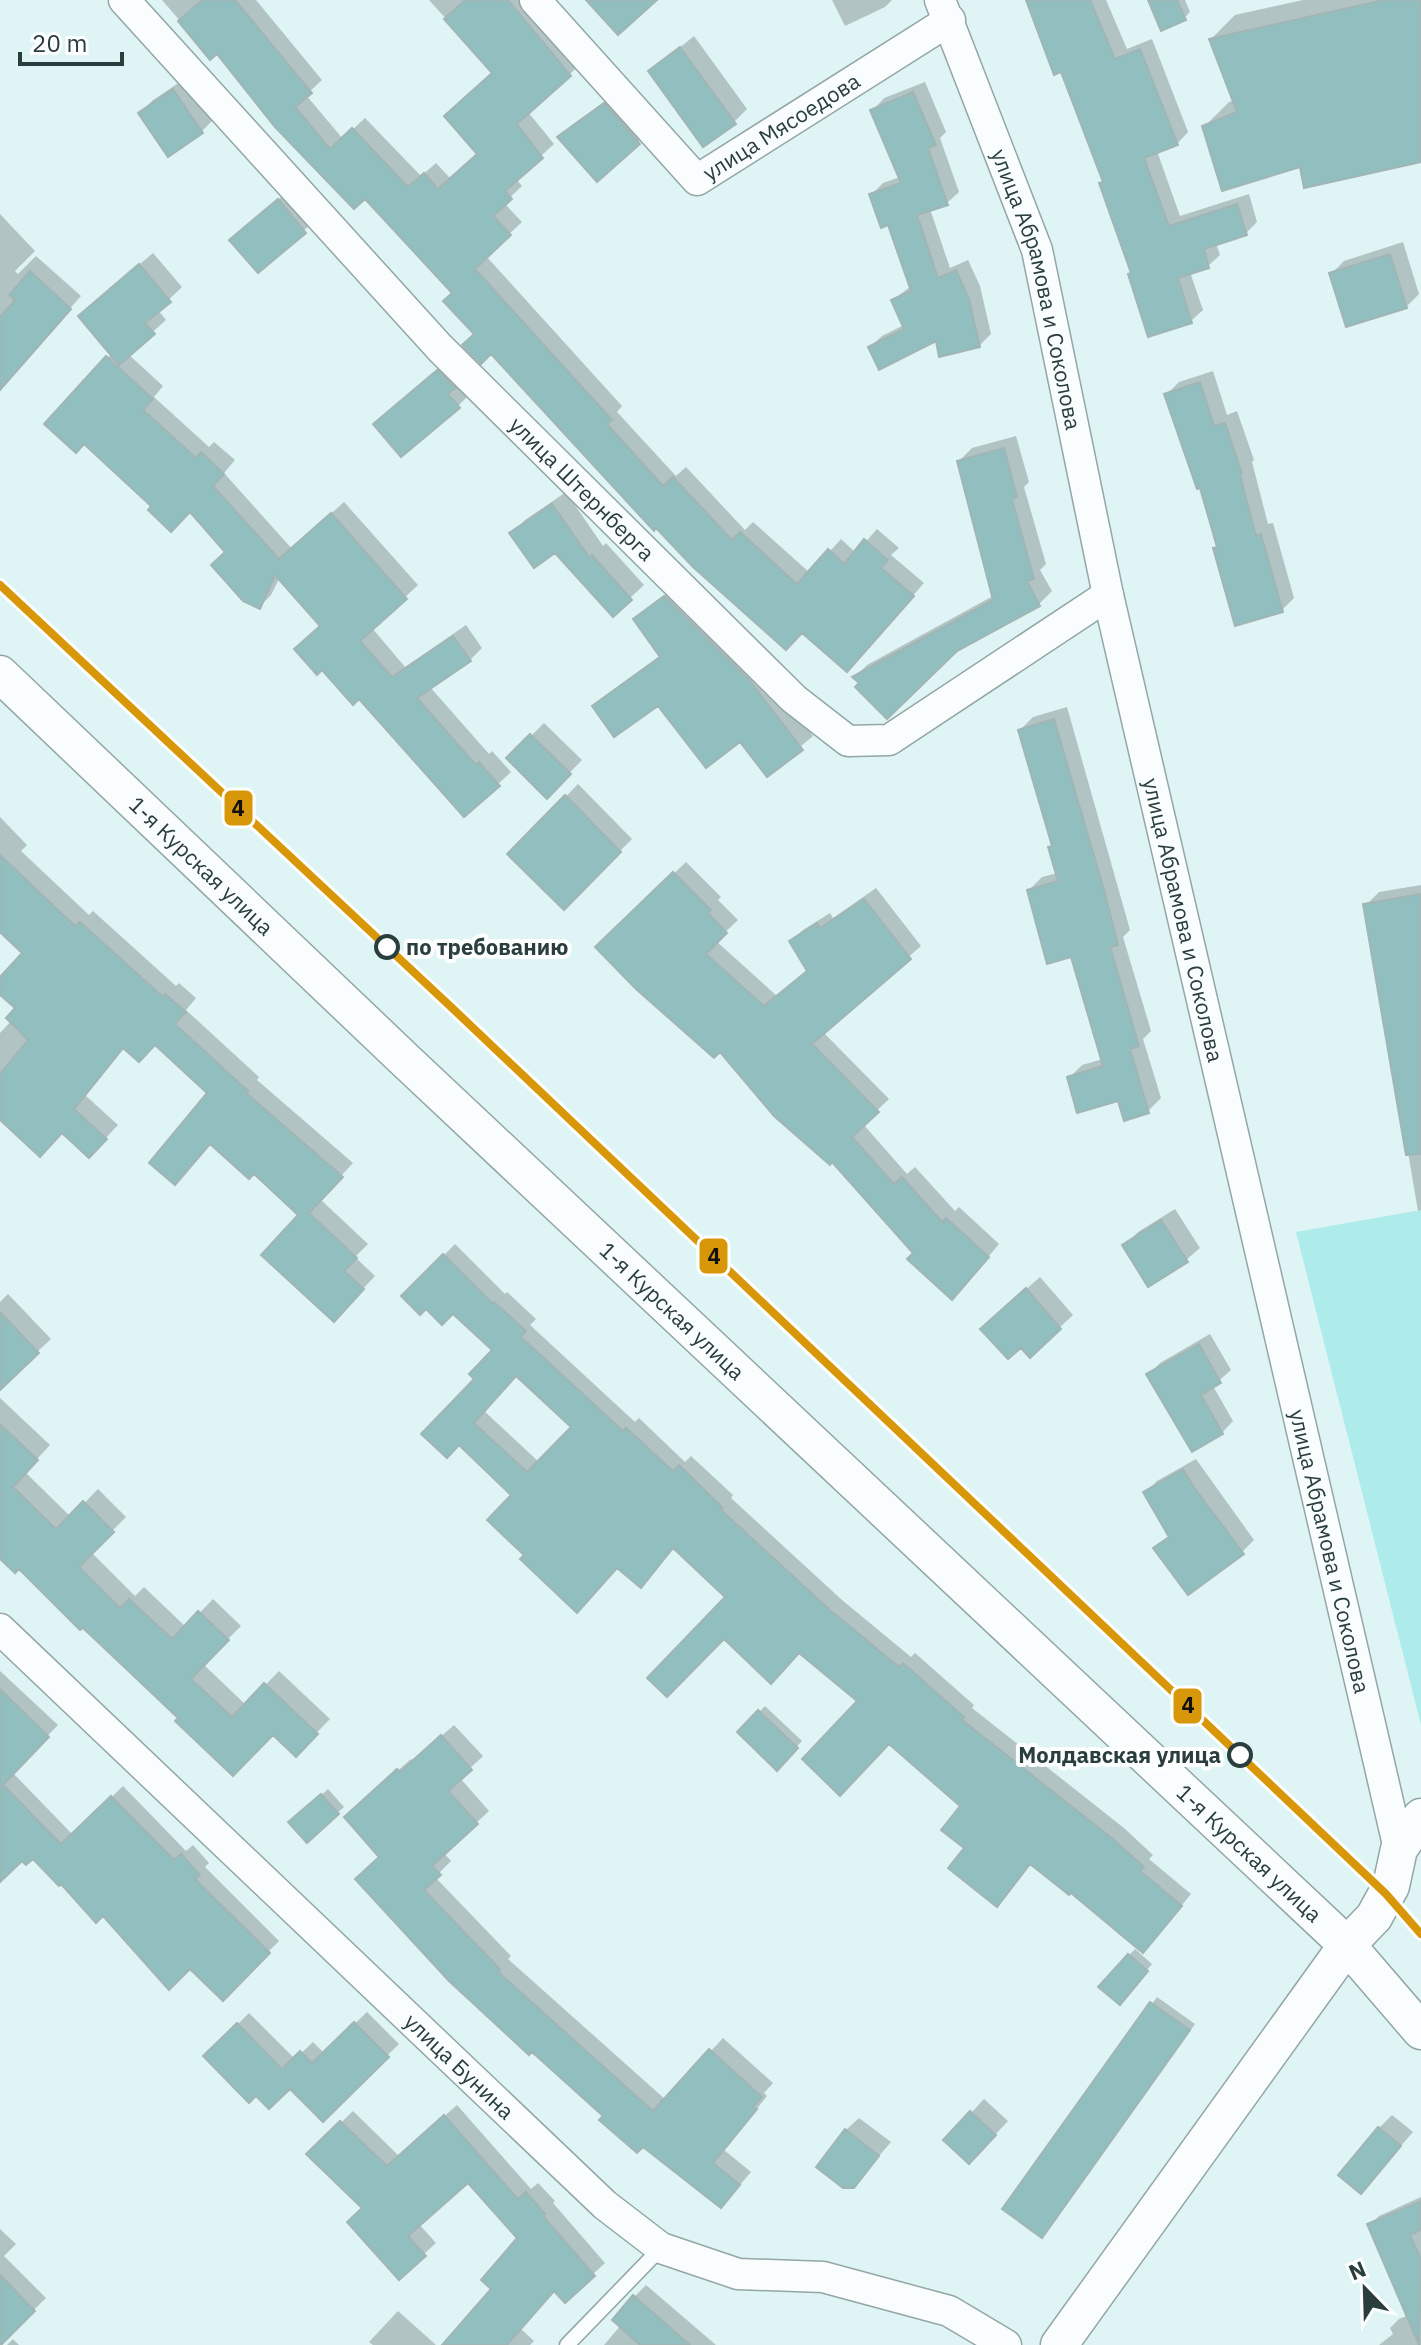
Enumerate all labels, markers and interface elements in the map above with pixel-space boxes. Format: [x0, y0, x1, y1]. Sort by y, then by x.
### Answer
scale bar [20, 16, 122, 66]
text: 20 m [32, 27, 87, 59]
street label: улица Мясоедова [697, 66, 865, 187]
street label: улица Абрамова и Соколова [985, 144, 1089, 433]
street label: улица Штернберга [503, 410, 661, 567]
street label: улица Абрамова и Соколова [1137, 775, 1231, 1065]
line badge: 4 [223, 789, 254, 827]
street label: 1-я Курская улица [123, 790, 280, 941]
text: 4 [231, 793, 245, 822]
place label: по требованию [406, 932, 568, 961]
marker: по требованию [375, 935, 399, 959]
street label: 1-я Курская улица [594, 1235, 752, 1386]
line badge: 4 [698, 1237, 729, 1275]
text: 4 [707, 1241, 721, 1270]
street label: улица Абрамова и Соколова [1283, 1406, 1377, 1696]
line badge: 4 [1172, 1687, 1203, 1725]
text: 4 [1181, 1690, 1195, 1719]
place label: Молдавская улица [1018, 1740, 1221, 1769]
marker: Молдавская улица [1228, 1743, 1252, 1767]
street label: 1-я Курская улица [1171, 1777, 1329, 1928]
street label: улица Бунина [398, 2007, 521, 2125]
north arrow [1325, 2249, 1405, 2329]
text: N [1344, 2254, 1370, 2287]

